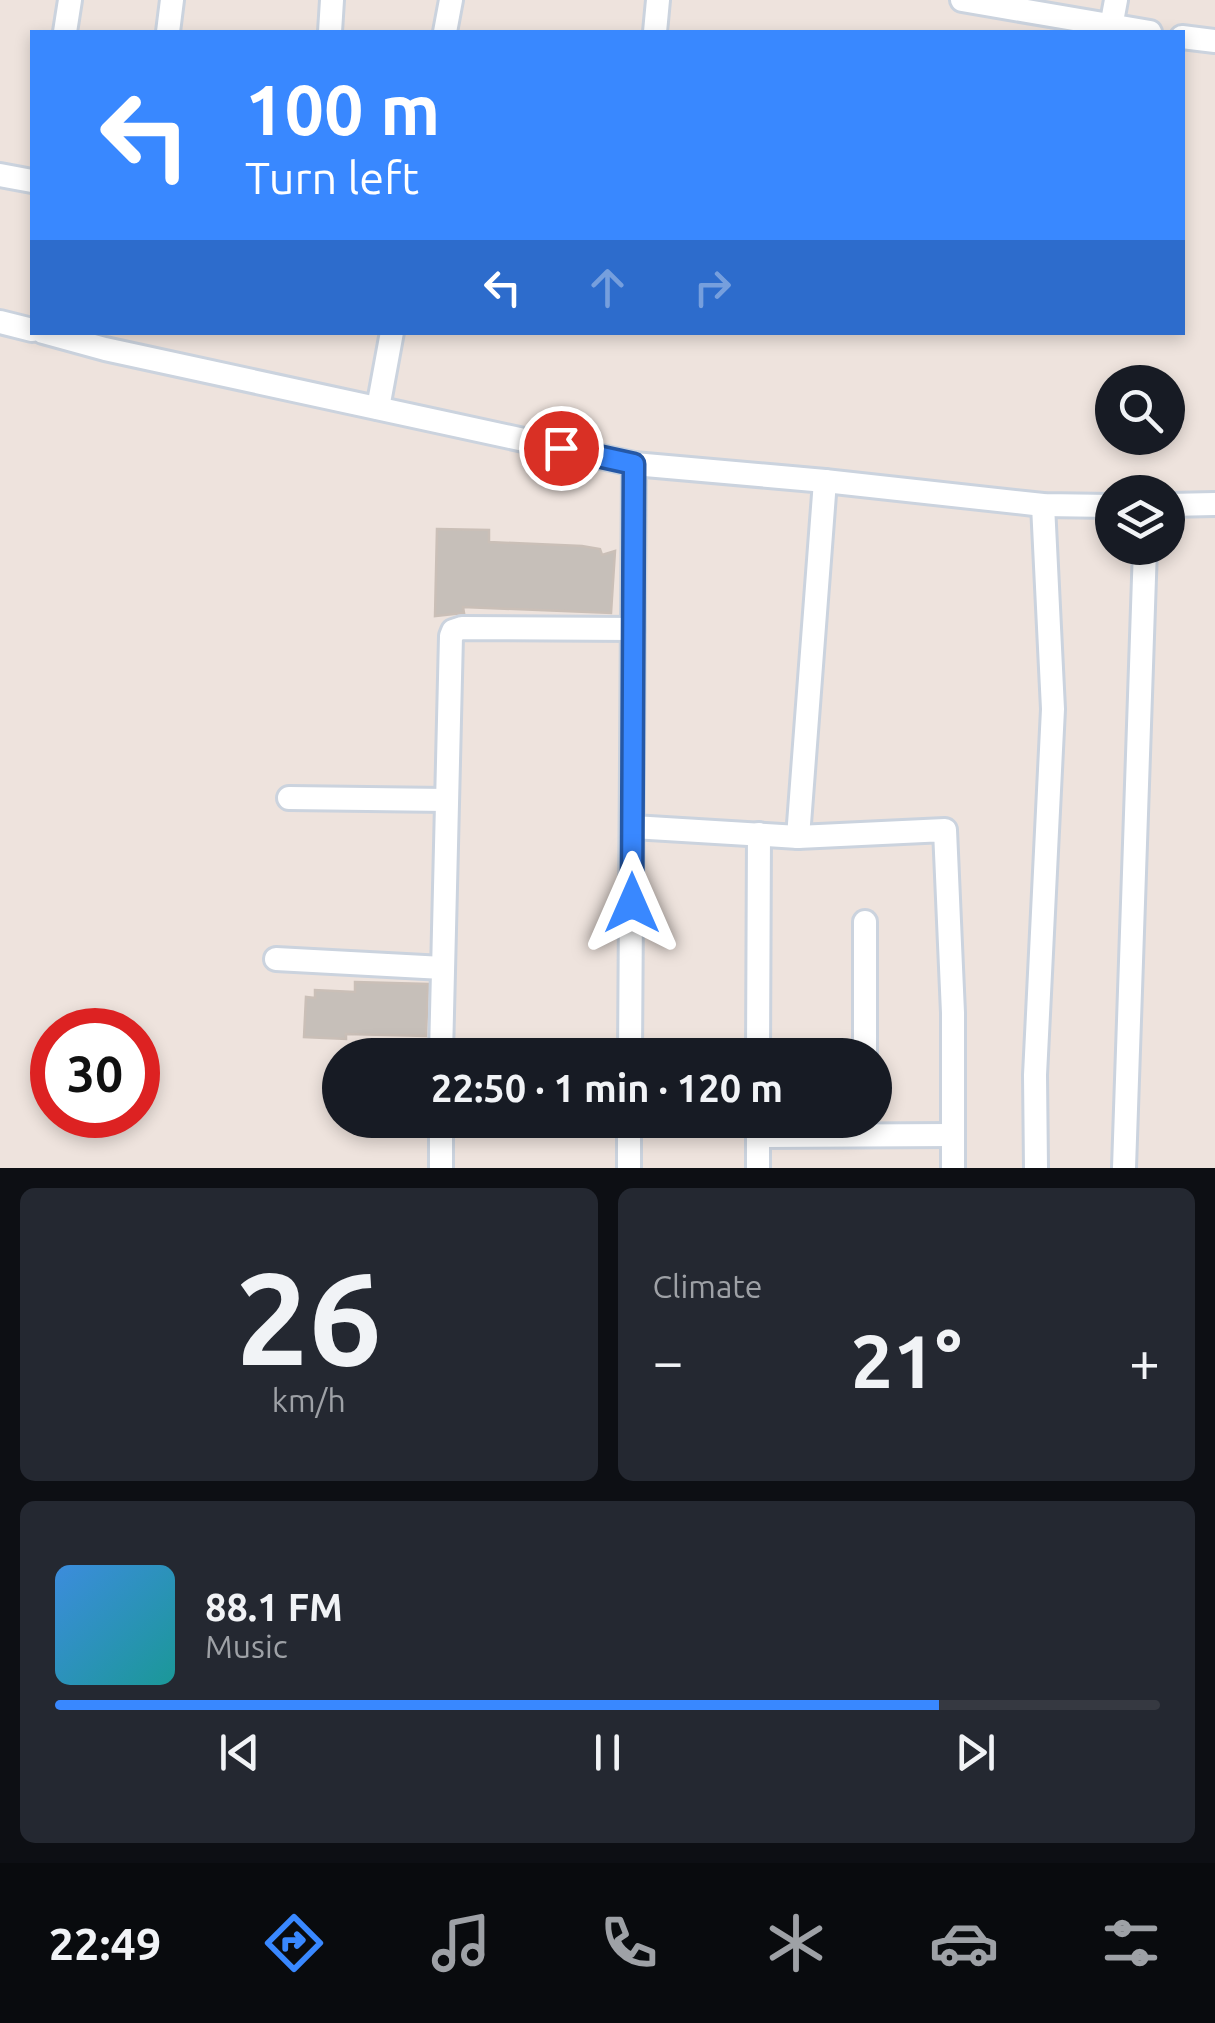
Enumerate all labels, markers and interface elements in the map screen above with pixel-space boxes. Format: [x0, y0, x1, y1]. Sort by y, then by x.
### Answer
icon: left [80, 70, 210, 200]
text: 100 m [245, 70, 440, 148]
text: Turn left [245, 152, 419, 203]
icon: left [475, 260, 530, 315]
icon: ahead [580, 260, 635, 315]
icon: right [685, 260, 740, 315]
map controls [1095, 365, 1185, 565]
button: search [1095, 365, 1185, 455]
pin [519, 406, 604, 491]
icon: arrive [534, 421, 589, 476]
button: layers [1095, 475, 1185, 565]
position arrow [580, 851, 684, 955]
speed limit sign: 30 [30, 1008, 160, 1138]
text: 22:50 · 1 min · 120 m [431, 1067, 783, 1109]
text: 26 [235, 1244, 382, 1390]
text: Climate [653, 1268, 763, 1304]
text: 21° [851, 1318, 962, 1402]
text: − [653, 1330, 684, 1391]
text: + [1129, 1330, 1160, 1391]
text: km/h [272, 1382, 346, 1418]
text: 88.1 FM [205, 1586, 343, 1628]
text: Music [205, 1628, 288, 1664]
icon: previous [212, 1725, 267, 1780]
icon: pause [580, 1725, 635, 1780]
icon: next [948, 1725, 1003, 1780]
icon: directions [259, 1908, 329, 1978]
icon: music [426, 1908, 496, 1978]
icon: phone [594, 1908, 664, 1978]
icon: climate [761, 1908, 831, 1978]
icon: car [929, 1908, 999, 1978]
icon: filters [1096, 1908, 1166, 1978]
text: 22:49 [49, 1918, 161, 1969]

